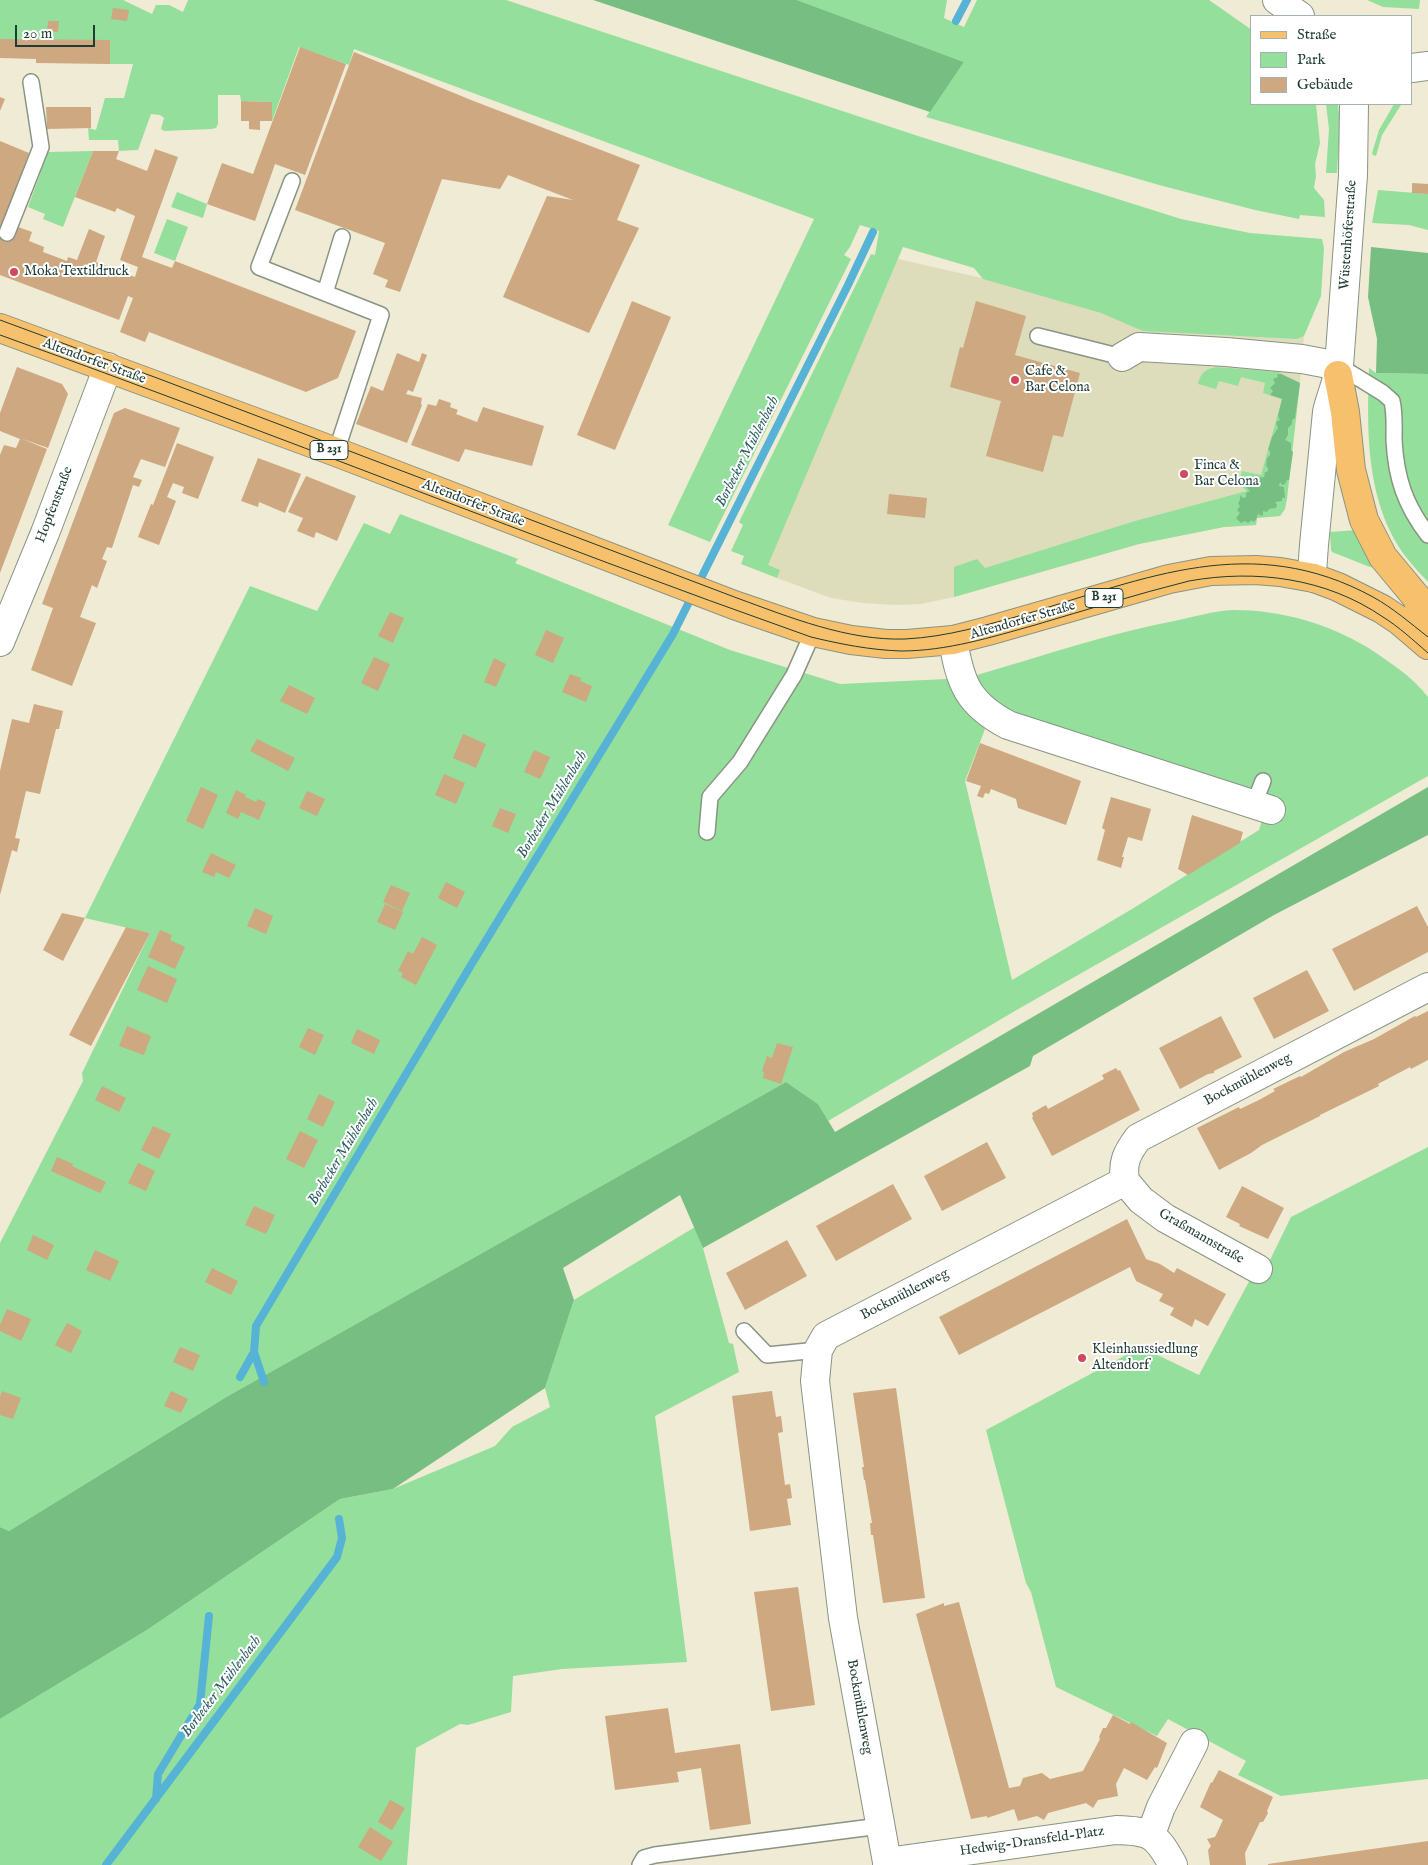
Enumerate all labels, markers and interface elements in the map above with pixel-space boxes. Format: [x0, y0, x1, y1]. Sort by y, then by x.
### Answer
scale bar [18, 15, 98, 47]
legend [1250, 15, 1413, 105]
text: 20 m [23, 24, 52, 43]
text: Straße [1297, 25, 1336, 44]
text: Park [1297, 50, 1326, 69]
text: Gebäude [1297, 75, 1353, 94]
street label: Wüstenhöferstraße [1337, 179, 1361, 291]
place label: Moka Textildruck [24, 264, 129, 280]
marker: Moka Textildruck [8, 266, 20, 278]
street label: Altendorfer Straße [40, 336, 148, 388]
place label: Cafe & Bar Celona [1025, 364, 1090, 397]
marker: Cafe & Bar Celona [1009, 374, 1021, 386]
water label: Borbecker Mühlenbach [712, 394, 784, 510]
road number: B 231 [310, 440, 348, 460]
place label: Finca & Bar Celona [1194, 458, 1259, 491]
street label: Hopfenstraße [33, 464, 77, 546]
marker: Finca & Bar Celona [1178, 468, 1190, 480]
street label: Altendorfer Straße [419, 477, 527, 531]
road number: B 231 [1085, 588, 1123, 608]
street label: Altendorfer Straße [969, 598, 1077, 644]
water label: Borbecker Mühlenbach [514, 748, 592, 862]
street label: Bockmühlenweg [1202, 1050, 1294, 1110]
water label: Borbecker Mühlenbach [305, 1095, 383, 1209]
street label: Graßmannstraße [1155, 1206, 1247, 1268]
street label: Bockmühlenweg [858, 1266, 952, 1324]
place label: Kleinhaussiedlung Altendorf [1092, 1342, 1198, 1374]
marker: Kleinhaussiedlung Altendorf [1076, 1352, 1088, 1364]
water label: Borbecker Mühlenbach [178, 1633, 266, 1741]
street label: Bockmühlenweg [842, 1658, 876, 1756]
street label: Hedwig-Dransfeld-Platz [959, 1824, 1105, 1860]

